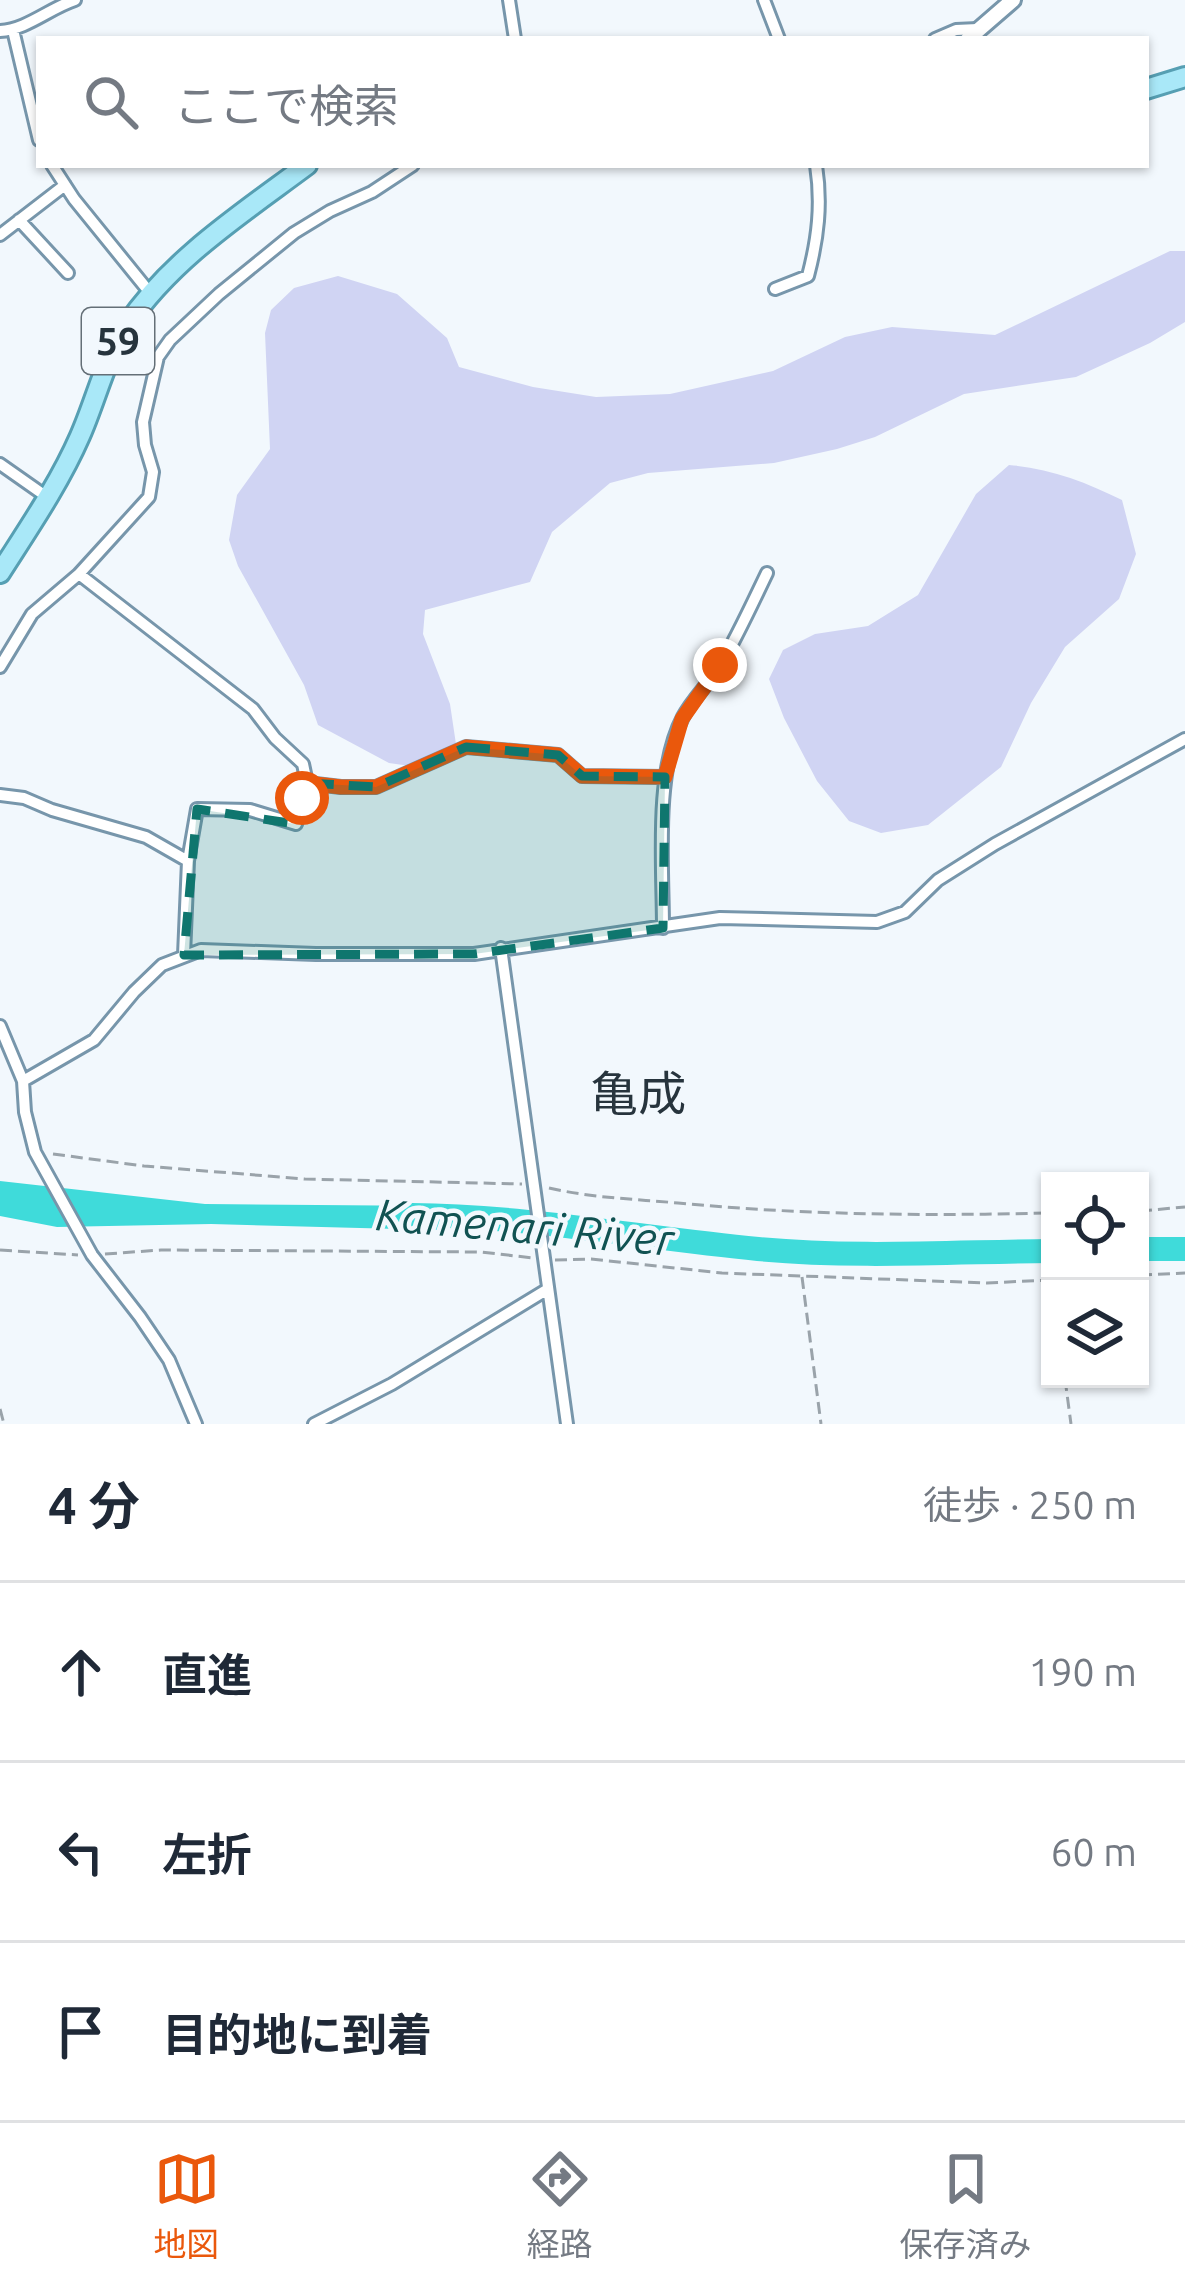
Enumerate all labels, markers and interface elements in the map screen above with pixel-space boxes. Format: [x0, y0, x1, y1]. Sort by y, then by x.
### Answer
search box [36, 36, 1149, 168]
icon: search [78, 69, 144, 135]
text: ここで検索 [174, 80, 399, 131]
road number: 59 [82, 308, 154, 374]
route end [693, 638, 747, 692]
route start [275, 771, 329, 825]
district label: 亀成 [590, 1066, 686, 1120]
map controls [1041, 1172, 1149, 1388]
button: locate [1041, 1172, 1149, 1280]
water label: Kamenari River [374, 1188, 678, 1265]
button: layers [1041, 1280, 1149, 1388]
text: 4 分 [48, 1476, 140, 1534]
text: 徒歩 · 250 m [923, 1483, 1137, 1526]
icon: ahead [48, 1639, 114, 1705]
text: 直進 [162, 1649, 252, 1700]
text: 190 m [1028, 1650, 1137, 1693]
icon: left [48, 1819, 114, 1885]
text: 左折 [162, 1829, 252, 1880]
text: 60 m [1050, 1830, 1137, 1873]
icon: arrive [48, 1999, 114, 2065]
text: 目的地に到着 [162, 2009, 432, 2060]
tab: 地図 [154, 2146, 220, 2266]
tab: 経路 [527, 2146, 593, 2266]
tab: 保存済み [900, 2146, 1032, 2266]

